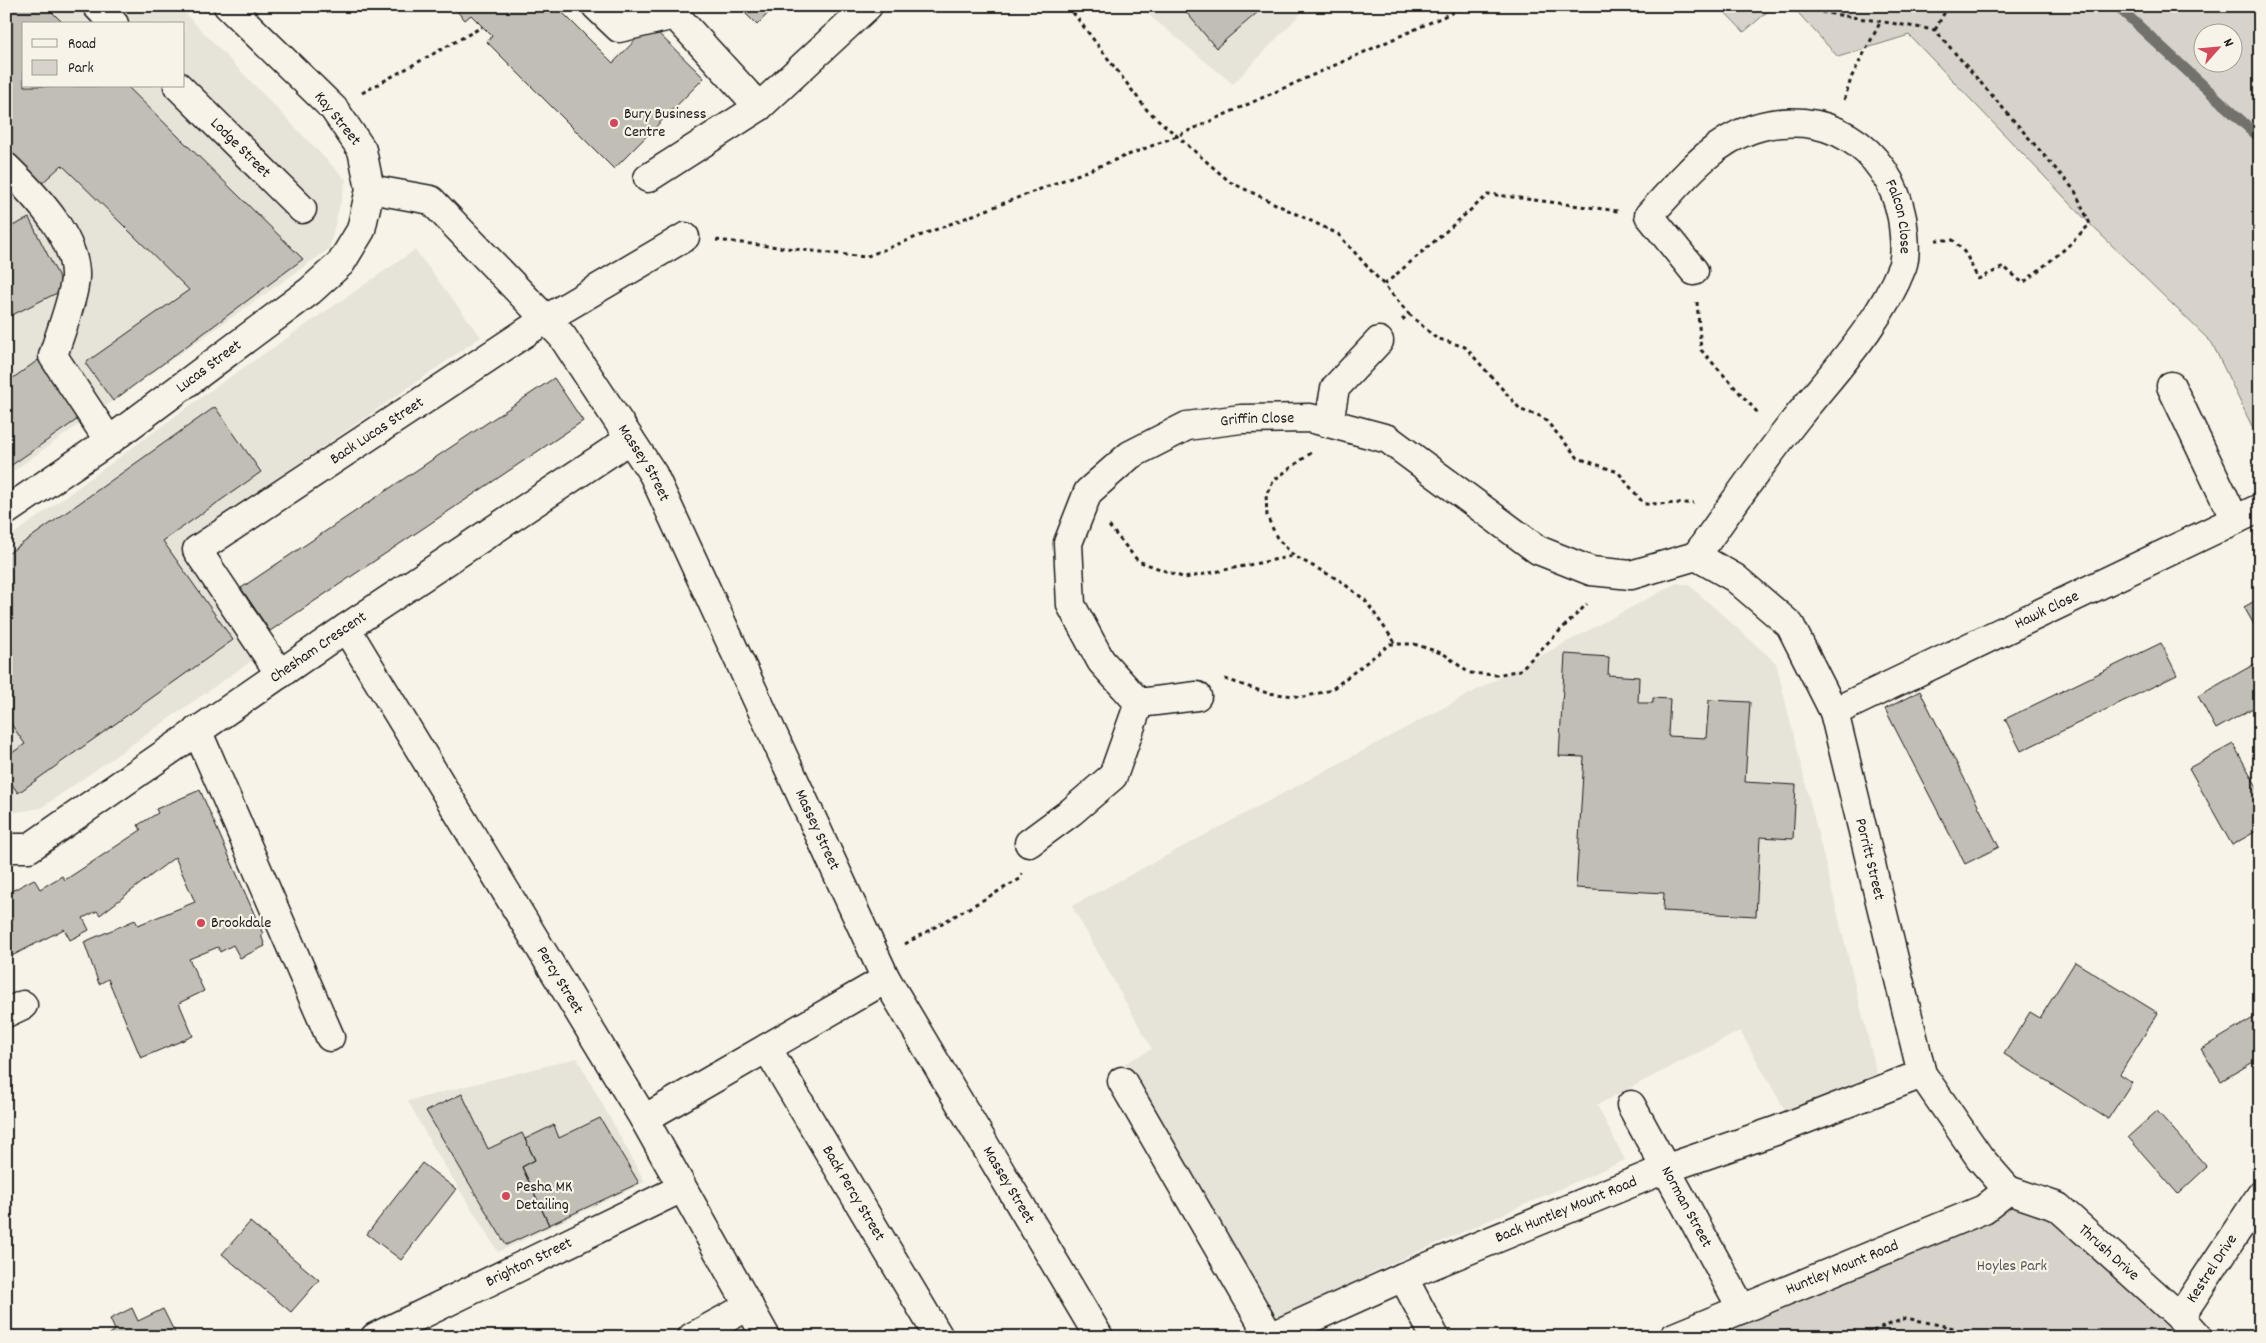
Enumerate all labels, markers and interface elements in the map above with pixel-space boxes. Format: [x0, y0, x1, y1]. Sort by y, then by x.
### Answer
legend [22, 22, 185, 88]
north arrow [2194, 22, 2244, 72]
text: Road [68, 34, 96, 56]
text: N [2217, 35, 2238, 51]
text: Park [68, 58, 94, 80]
street label: Kay Street [308, 87, 366, 151]
place label: Bury Business Centre [624, 103, 707, 144]
street label: Lodge Street [205, 112, 276, 184]
marker: Bury Business Centre [608, 117, 620, 129]
street label: Falcon Close [1879, 175, 1916, 254]
street label: Lucas Street [171, 334, 246, 399]
street label: Back Lucas Street [325, 391, 429, 470]
street label: Griffin Close [1219, 407, 1294, 433]
street label: Massey Street [612, 420, 676, 505]
street label: Hawk Close [2011, 585, 2083, 635]
street label: Chesham Crescent [265, 606, 371, 689]
street label: Massey Street [789, 786, 846, 874]
street label: Porritt Street [1849, 816, 1891, 903]
place label: Brookdale [211, 912, 271, 935]
marker: Brookdale [195, 917, 207, 929]
street label: Percy Street [530, 942, 589, 1019]
street label: Back Percy Street [816, 1141, 891, 1245]
street label: Massey Street [977, 1142, 1041, 1228]
street label: Norman Street [1655, 1162, 1718, 1252]
street label: Back Huntley Mount Road [1492, 1170, 1641, 1249]
place label: Pesha MK Detailing [516, 1176, 572, 1217]
marker: Pesha MK Detailing [500, 1190, 512, 1202]
street label: Thrush Drive [2073, 1219, 2144, 1286]
street label: Kestrel Drive [2181, 1230, 2243, 1308]
street label: Brighton Street [482, 1231, 576, 1293]
street label: Huntley Mount Road [1782, 1234, 1902, 1301]
park label: Hoyles Park [1977, 1255, 2047, 1278]

